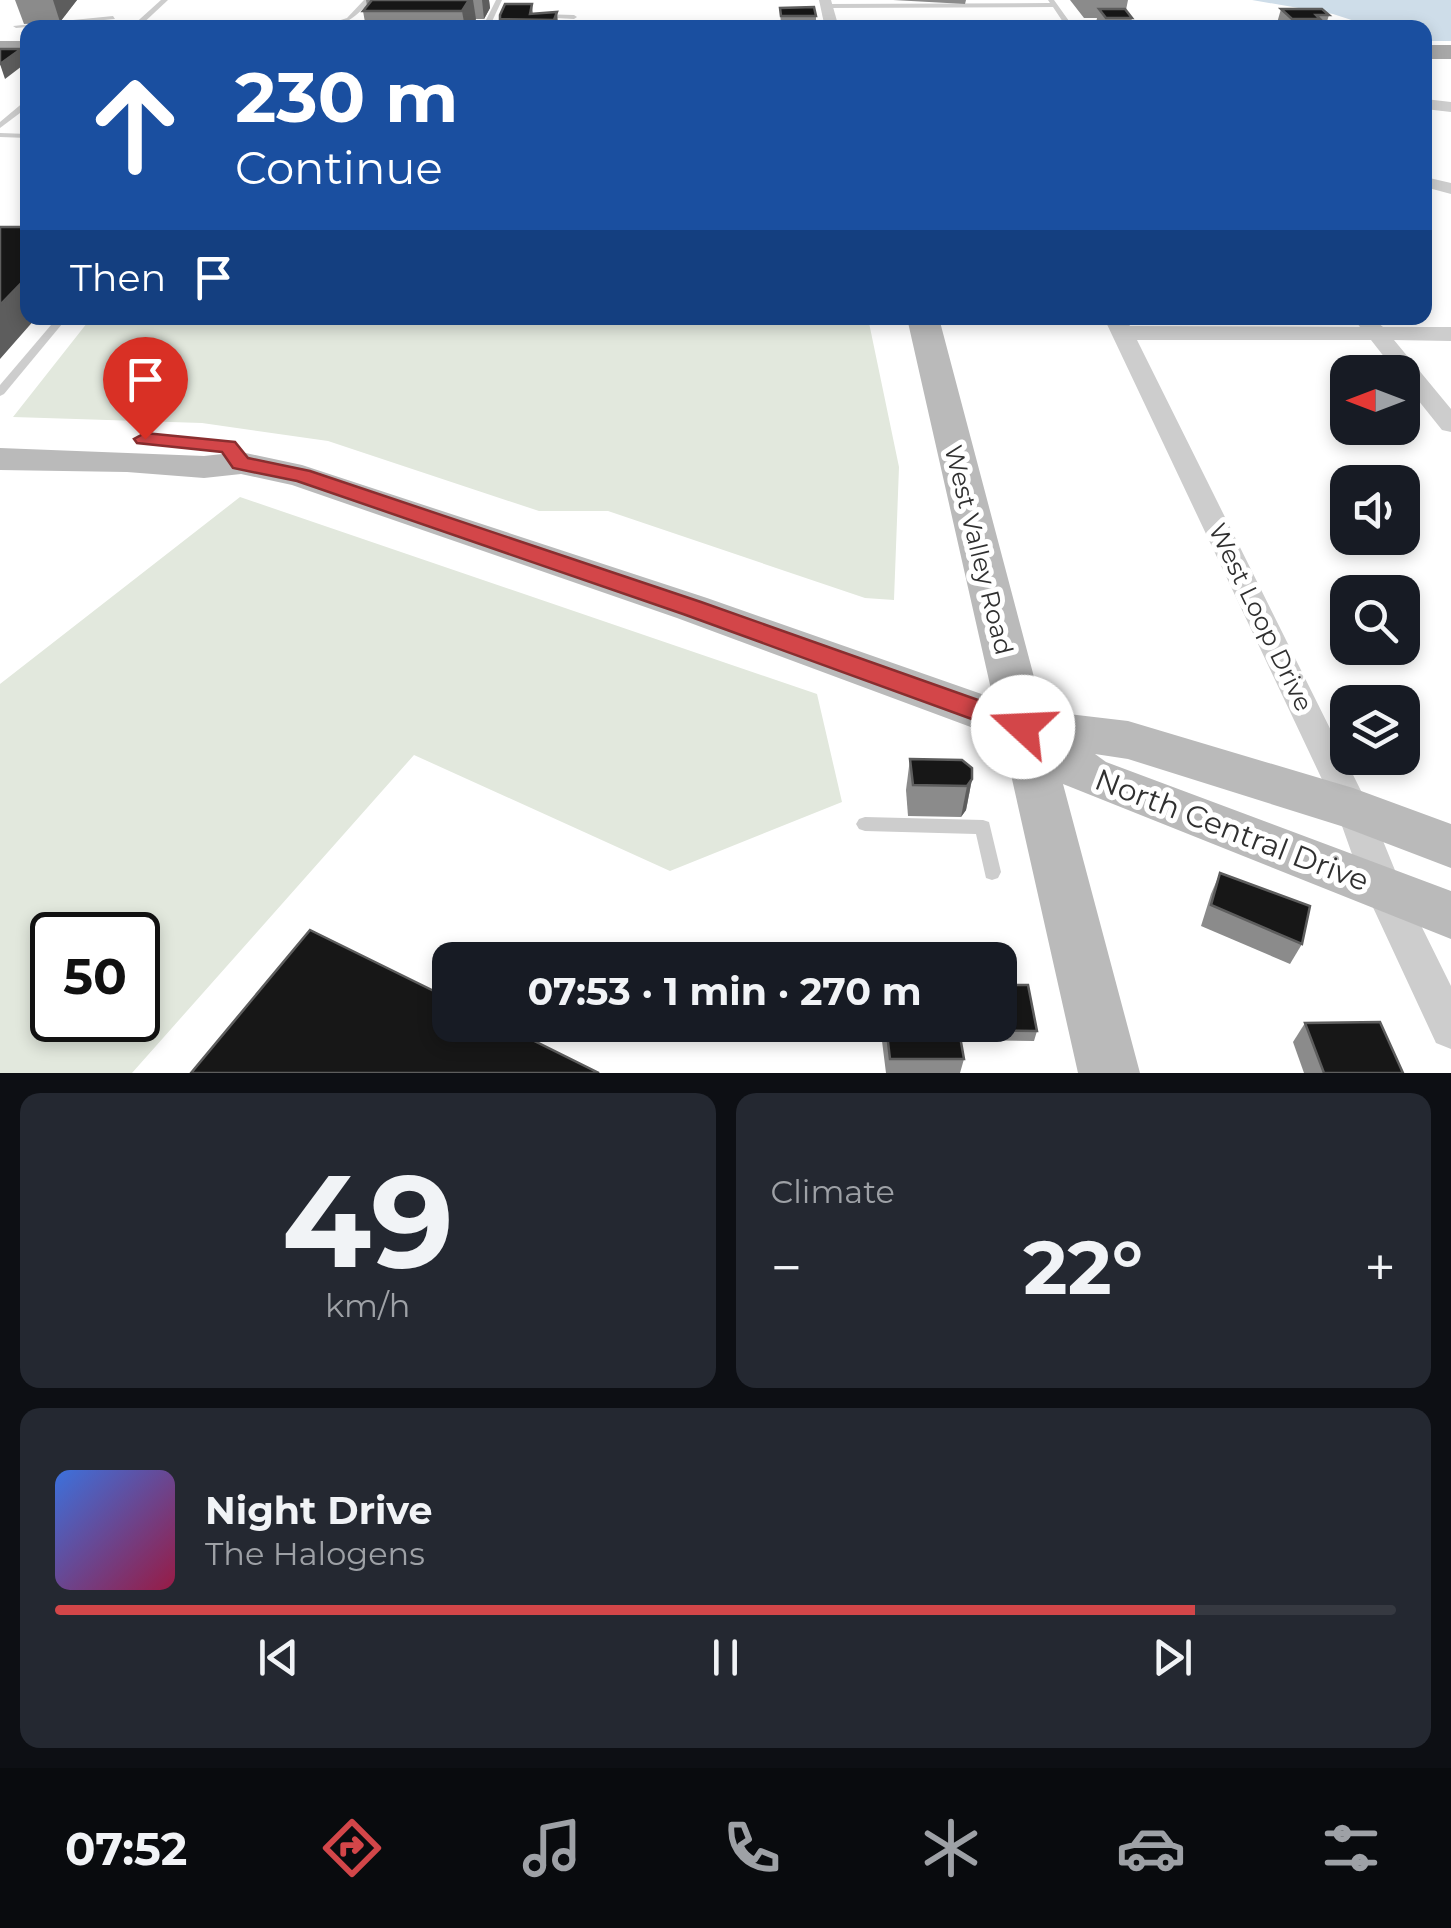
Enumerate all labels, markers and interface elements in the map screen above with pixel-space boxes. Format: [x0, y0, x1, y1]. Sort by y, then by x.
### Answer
text: 230 m [235, 54, 459, 140]
icon: ahead [70, 60, 200, 190]
text: Continue [235, 140, 443, 195]
icon: arrive [186, 250, 241, 305]
text: Then [70, 254, 166, 301]
pin [103, 337, 188, 440]
icon: arrive [118, 352, 173, 407]
north arrow [1330, 355, 1420, 445]
map controls [1330, 355, 1420, 775]
street label: West Valley Road [938, 442, 1020, 658]
button: sound [1330, 465, 1420, 555]
street label: West Loop Drive [1203, 518, 1319, 716]
button: search [1330, 575, 1420, 665]
position arrow [971, 675, 1075, 779]
button: layers [1330, 685, 1420, 775]
street label: North Central Drive [1090, 761, 1374, 899]
speed limit sign: 50 [30, 912, 160, 1042]
text: 07:53 · 1 min · 270 m [527, 968, 922, 1015]
text: 49 [282, 1141, 454, 1300]
text: Climate [771, 1172, 895, 1211]
text: 22° [1023, 1221, 1143, 1313]
text: − [771, 1234, 802, 1301]
text: + [1364, 1234, 1396, 1301]
text: km/h [325, 1286, 410, 1325]
text: Night Drive [205, 1487, 432, 1534]
text: The Halogens [205, 1534, 425, 1573]
icon: previous [251, 1630, 306, 1685]
icon: pause [698, 1630, 753, 1685]
icon: next [1145, 1630, 1200, 1685]
icon: directions [317, 1813, 387, 1883]
icon: music [517, 1813, 587, 1883]
icon: phone [717, 1813, 787, 1883]
icon: climate [916, 1813, 986, 1883]
icon: car [1116, 1813, 1186, 1883]
icon: filters [1316, 1813, 1386, 1883]
text: 07:52 [65, 1821, 187, 1876]

